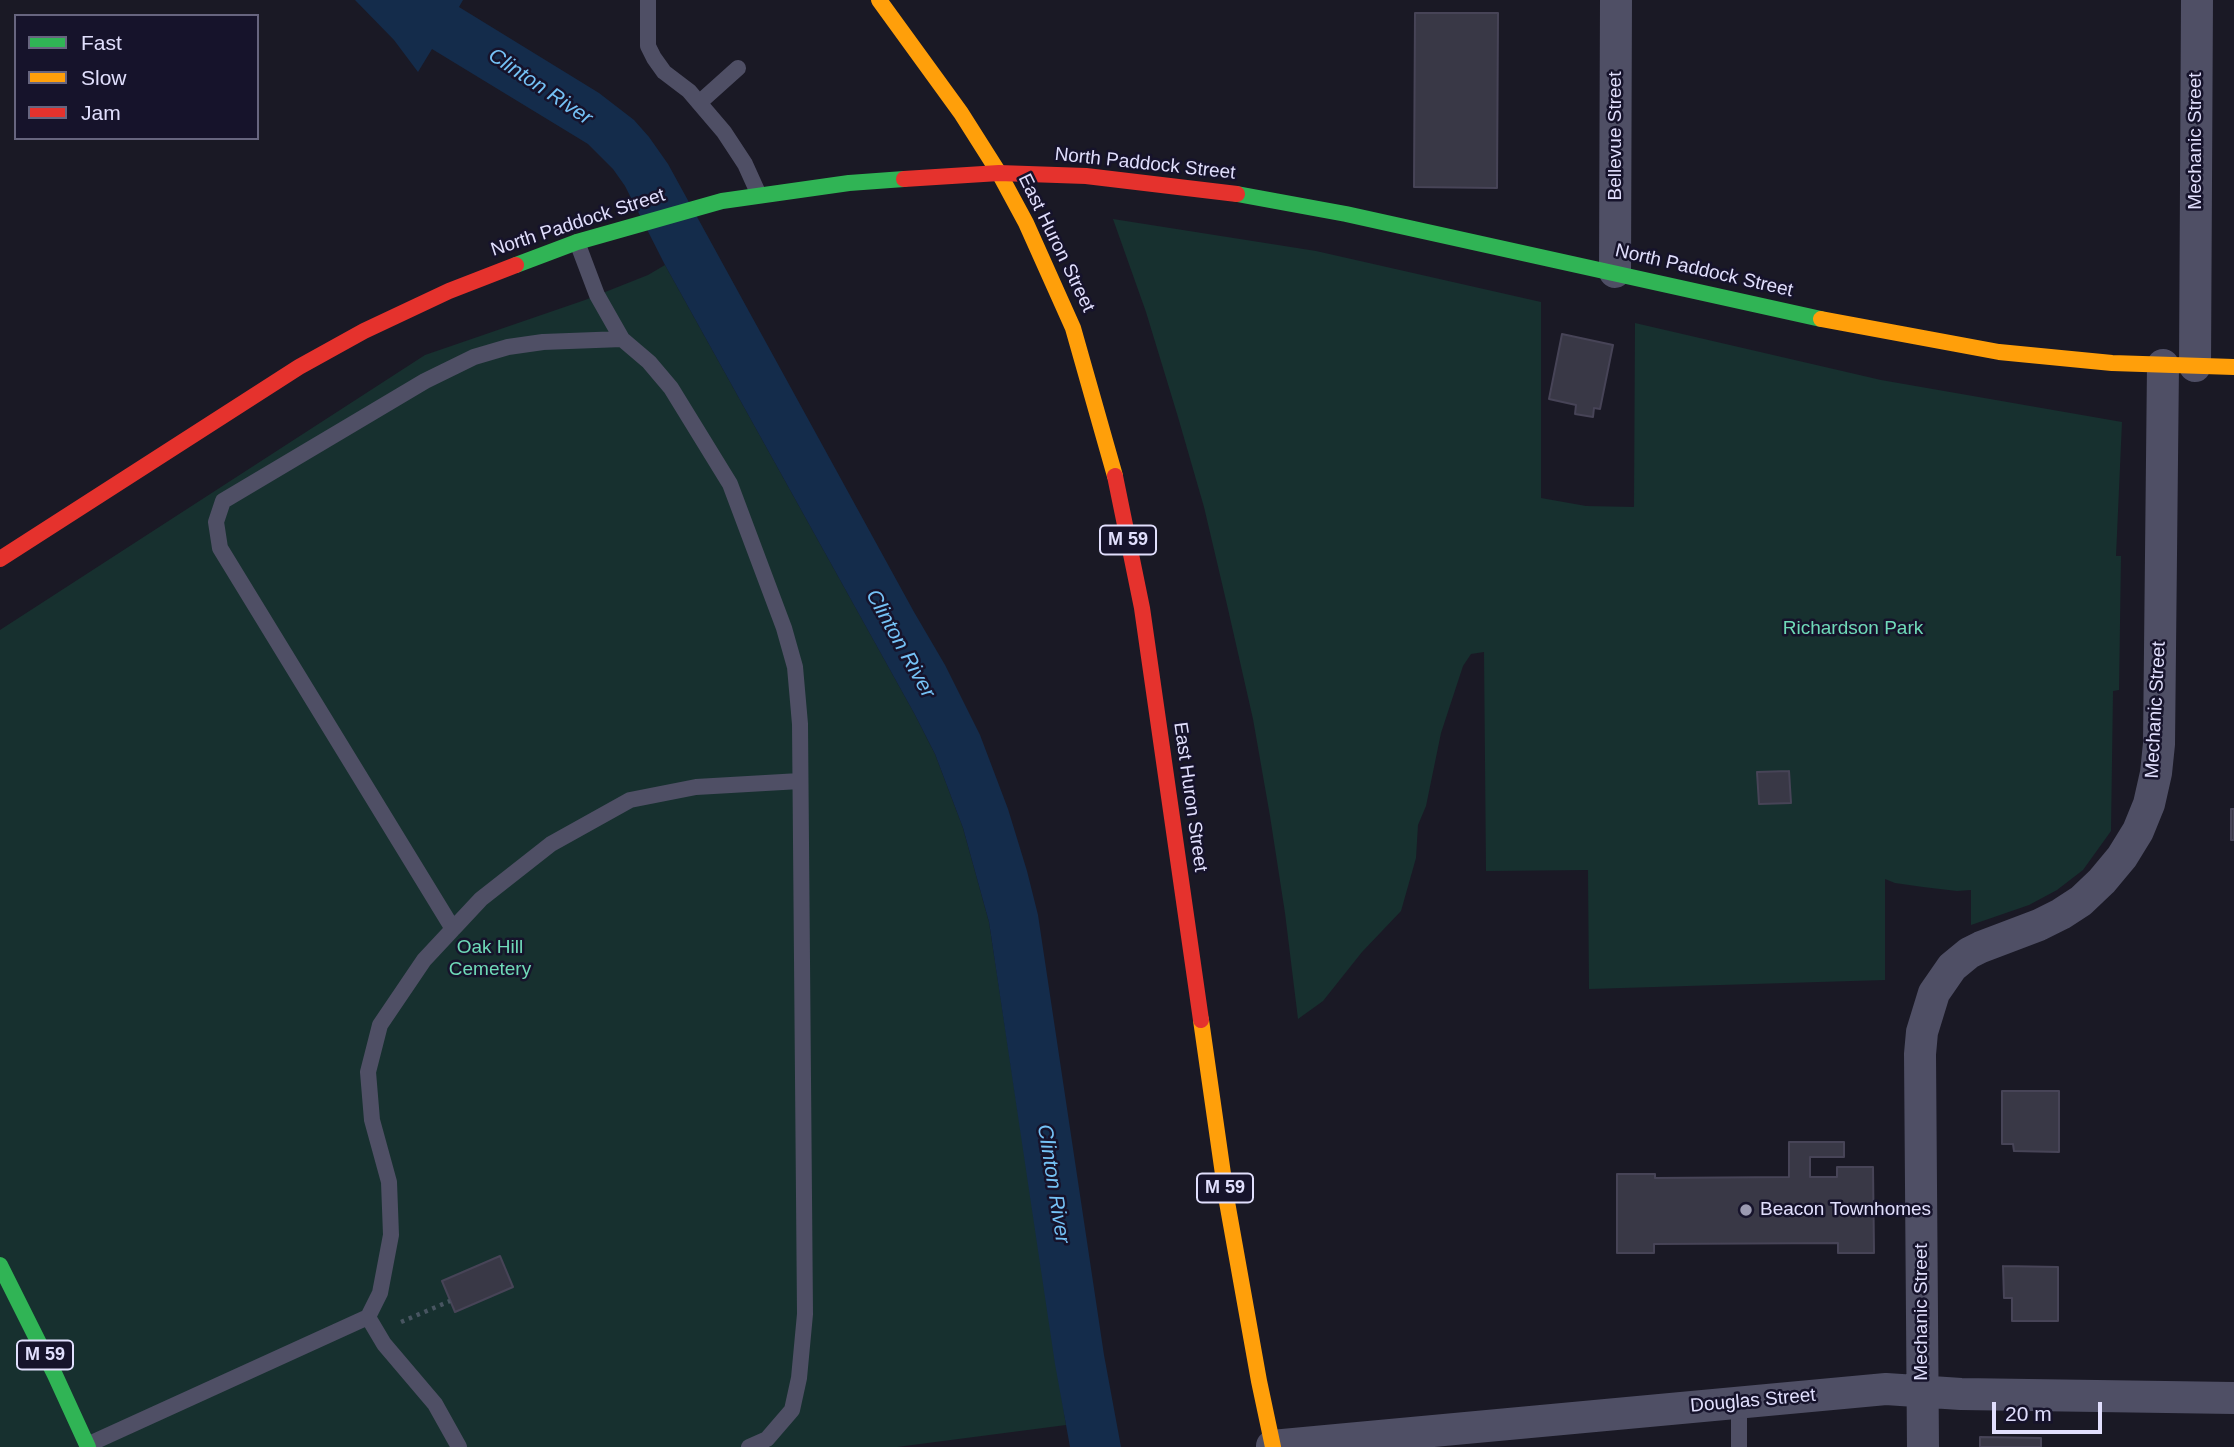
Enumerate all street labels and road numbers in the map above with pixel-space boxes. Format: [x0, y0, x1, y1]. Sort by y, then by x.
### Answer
street label: Bellevue Street [1605, 72, 1627, 200]
street label: Mechanic Street [2185, 72, 2207, 210]
street label: North Paddock Street [1053, 143, 1237, 185]
street label: East Huron Street [1013, 170, 1099, 316]
street label: North Paddock Street [488, 184, 668, 262]
street label: North Paddock Street [1613, 239, 1795, 303]
road number: M 59 [1100, 526, 1156, 554]
street label: Mechanic Street [2141, 641, 2171, 779]
street label: East Huron Street [1168, 721, 1212, 873]
road number: M 59 [1197, 1174, 1253, 1203]
street label: Mechanic Street [1911, 1243, 1933, 1381]
road number: M 59 [17, 1340, 73, 1370]
street label: Douglas Street [1689, 1384, 1817, 1418]

